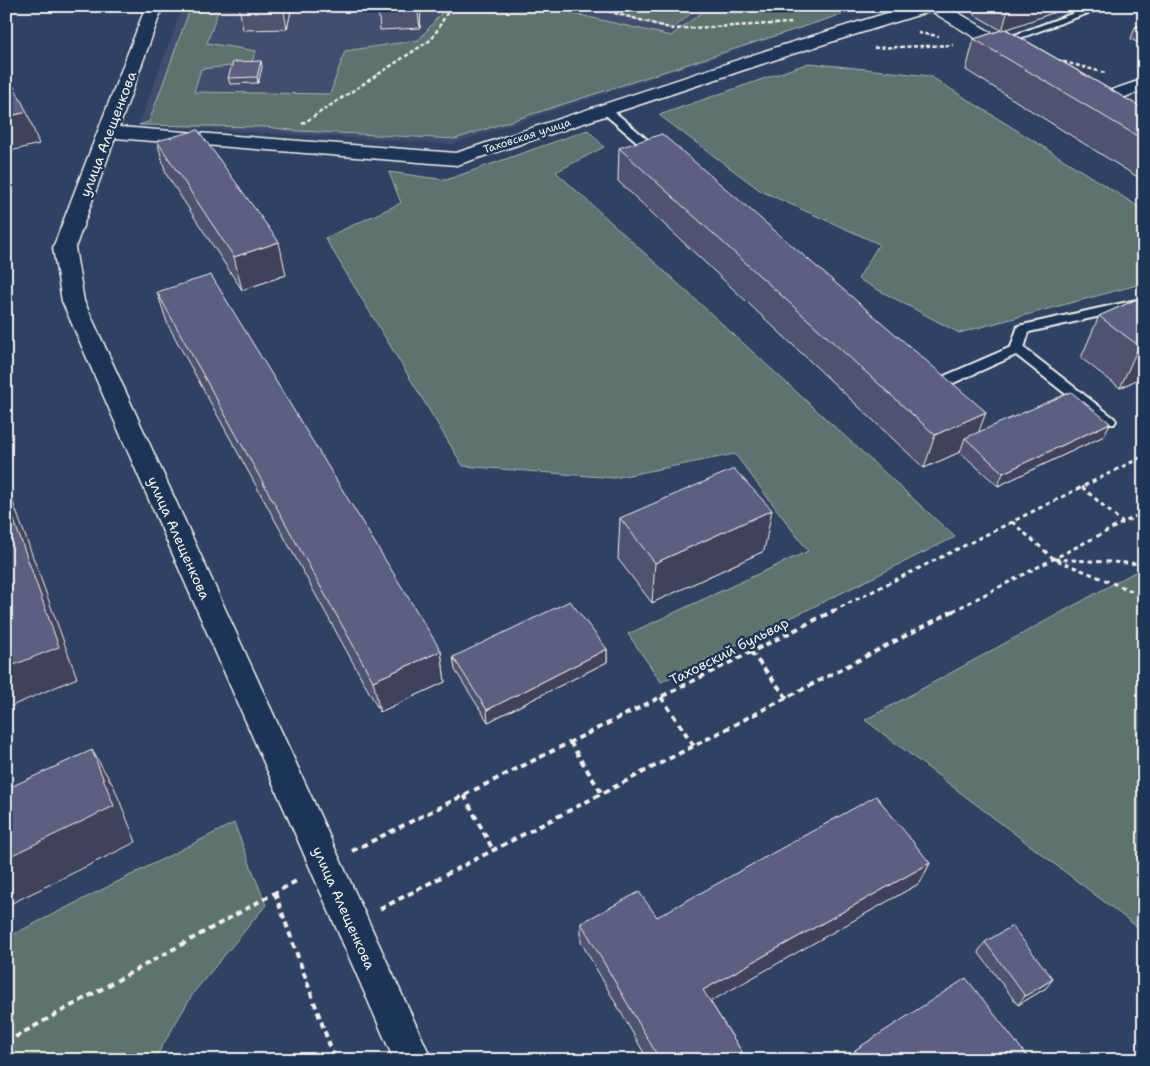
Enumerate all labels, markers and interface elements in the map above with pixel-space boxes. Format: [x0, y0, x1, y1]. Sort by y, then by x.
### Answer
street label: улица Алещенкова [76, 68, 140, 199]
street label: Таховская улица [481, 115, 573, 157]
street label: улица Алещенкова [144, 474, 214, 603]
street label: Таховский бульвар [666, 613, 792, 689]
street label: улица Алещенкова [309, 844, 379, 973]

